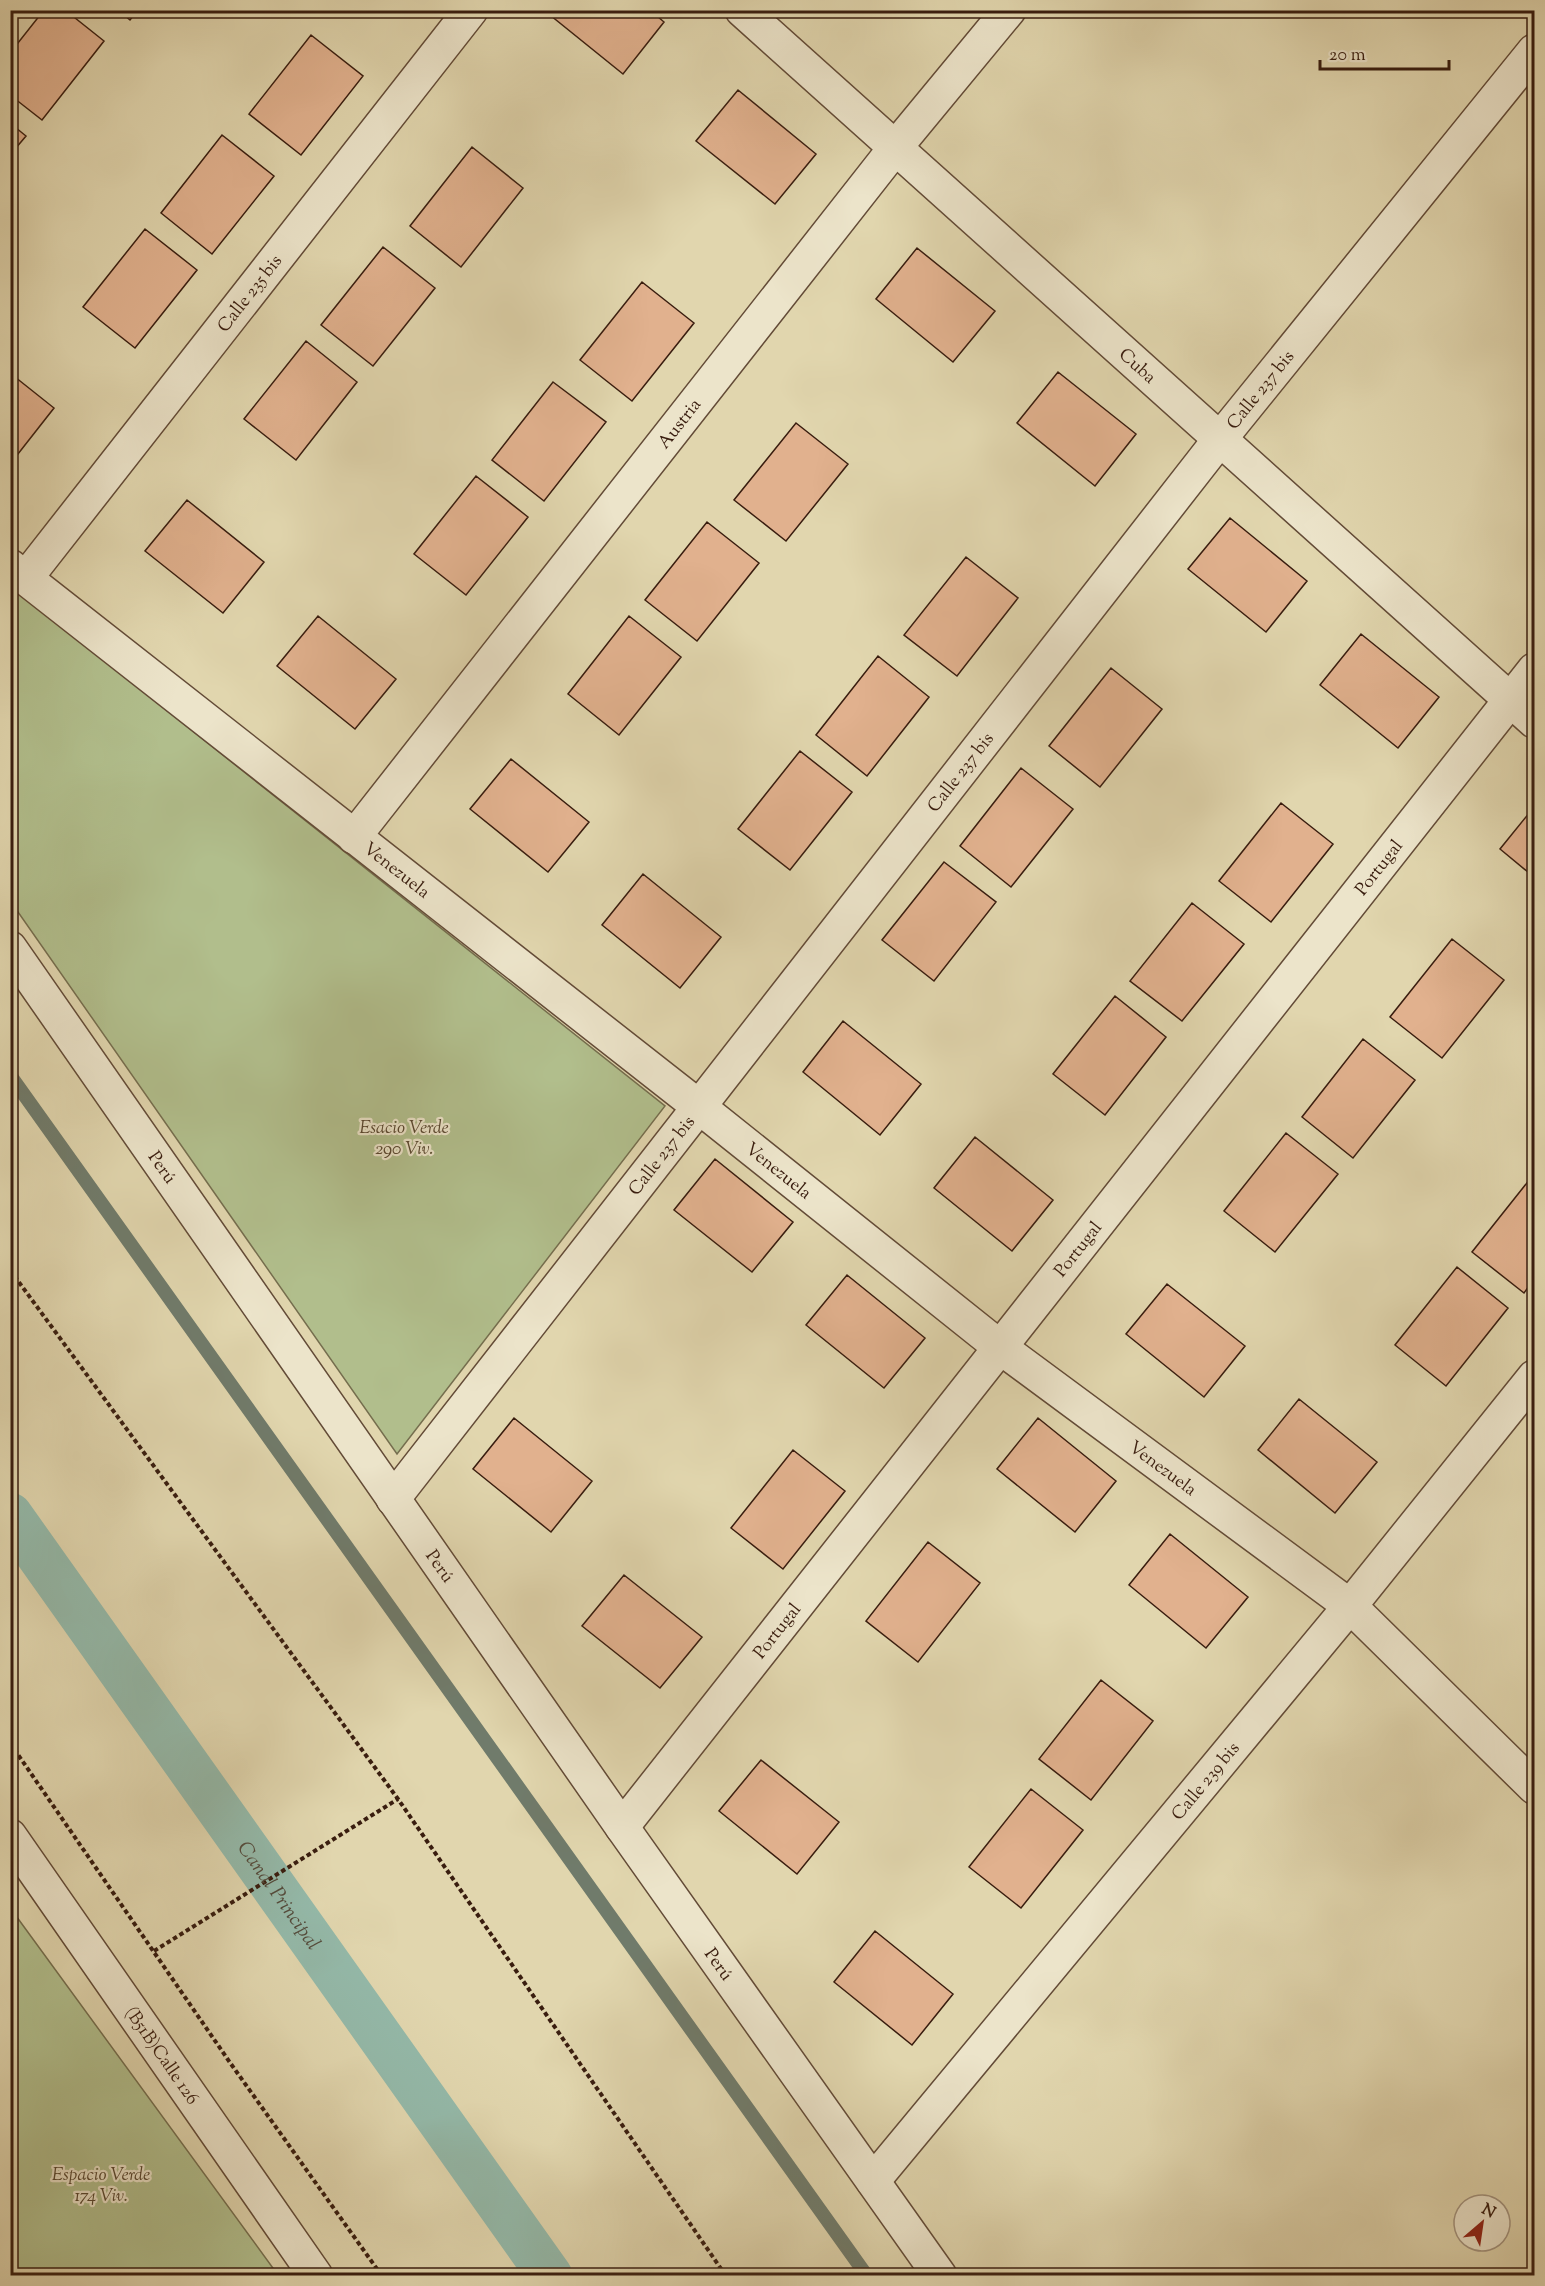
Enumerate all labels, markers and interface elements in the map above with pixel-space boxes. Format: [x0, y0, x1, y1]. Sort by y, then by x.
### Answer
scale bar [1320, 33, 1449, 71]
text: 20 m [1329, 43, 1366, 69]
street label: Calle 235 bis [212, 250, 290, 339]
street label: Cuba [1112, 343, 1161, 391]
street label: Calle 237 bis [1221, 346, 1302, 436]
street label: Austria [652, 394, 708, 455]
street label: Calle 237 bis [922, 728, 1001, 819]
street label: Portugal [1350, 835, 1410, 902]
street label: Venezuela [357, 837, 435, 906]
street label: Calle 237 bis [623, 1111, 702, 1202]
park label: Esacio Verde 290 Viv. [359, 1116, 449, 1163]
street label: Venezuela [739, 1137, 816, 1207]
street label: Perú [140, 1147, 182, 1190]
street label: Portugal [1049, 1217, 1109, 1284]
street label: Venezuela [1122, 1436, 1201, 1503]
street label: Perú [418, 1545, 459, 1589]
street label: Portugal [748, 1598, 809, 1665]
street label: Calle 239 bis [1166, 1737, 1247, 1827]
water label: Canal Principal [229, 1836, 326, 1957]
street label: Perú [697, 1943, 738, 1987]
street label: (B51B)Calle 126 [117, 2002, 204, 2111]
park label: Espacio Verde 174 Viv. [52, 2163, 150, 2210]
north arrow [1452, 2193, 1512, 2253]
text: N [1477, 2199, 1499, 2225]

